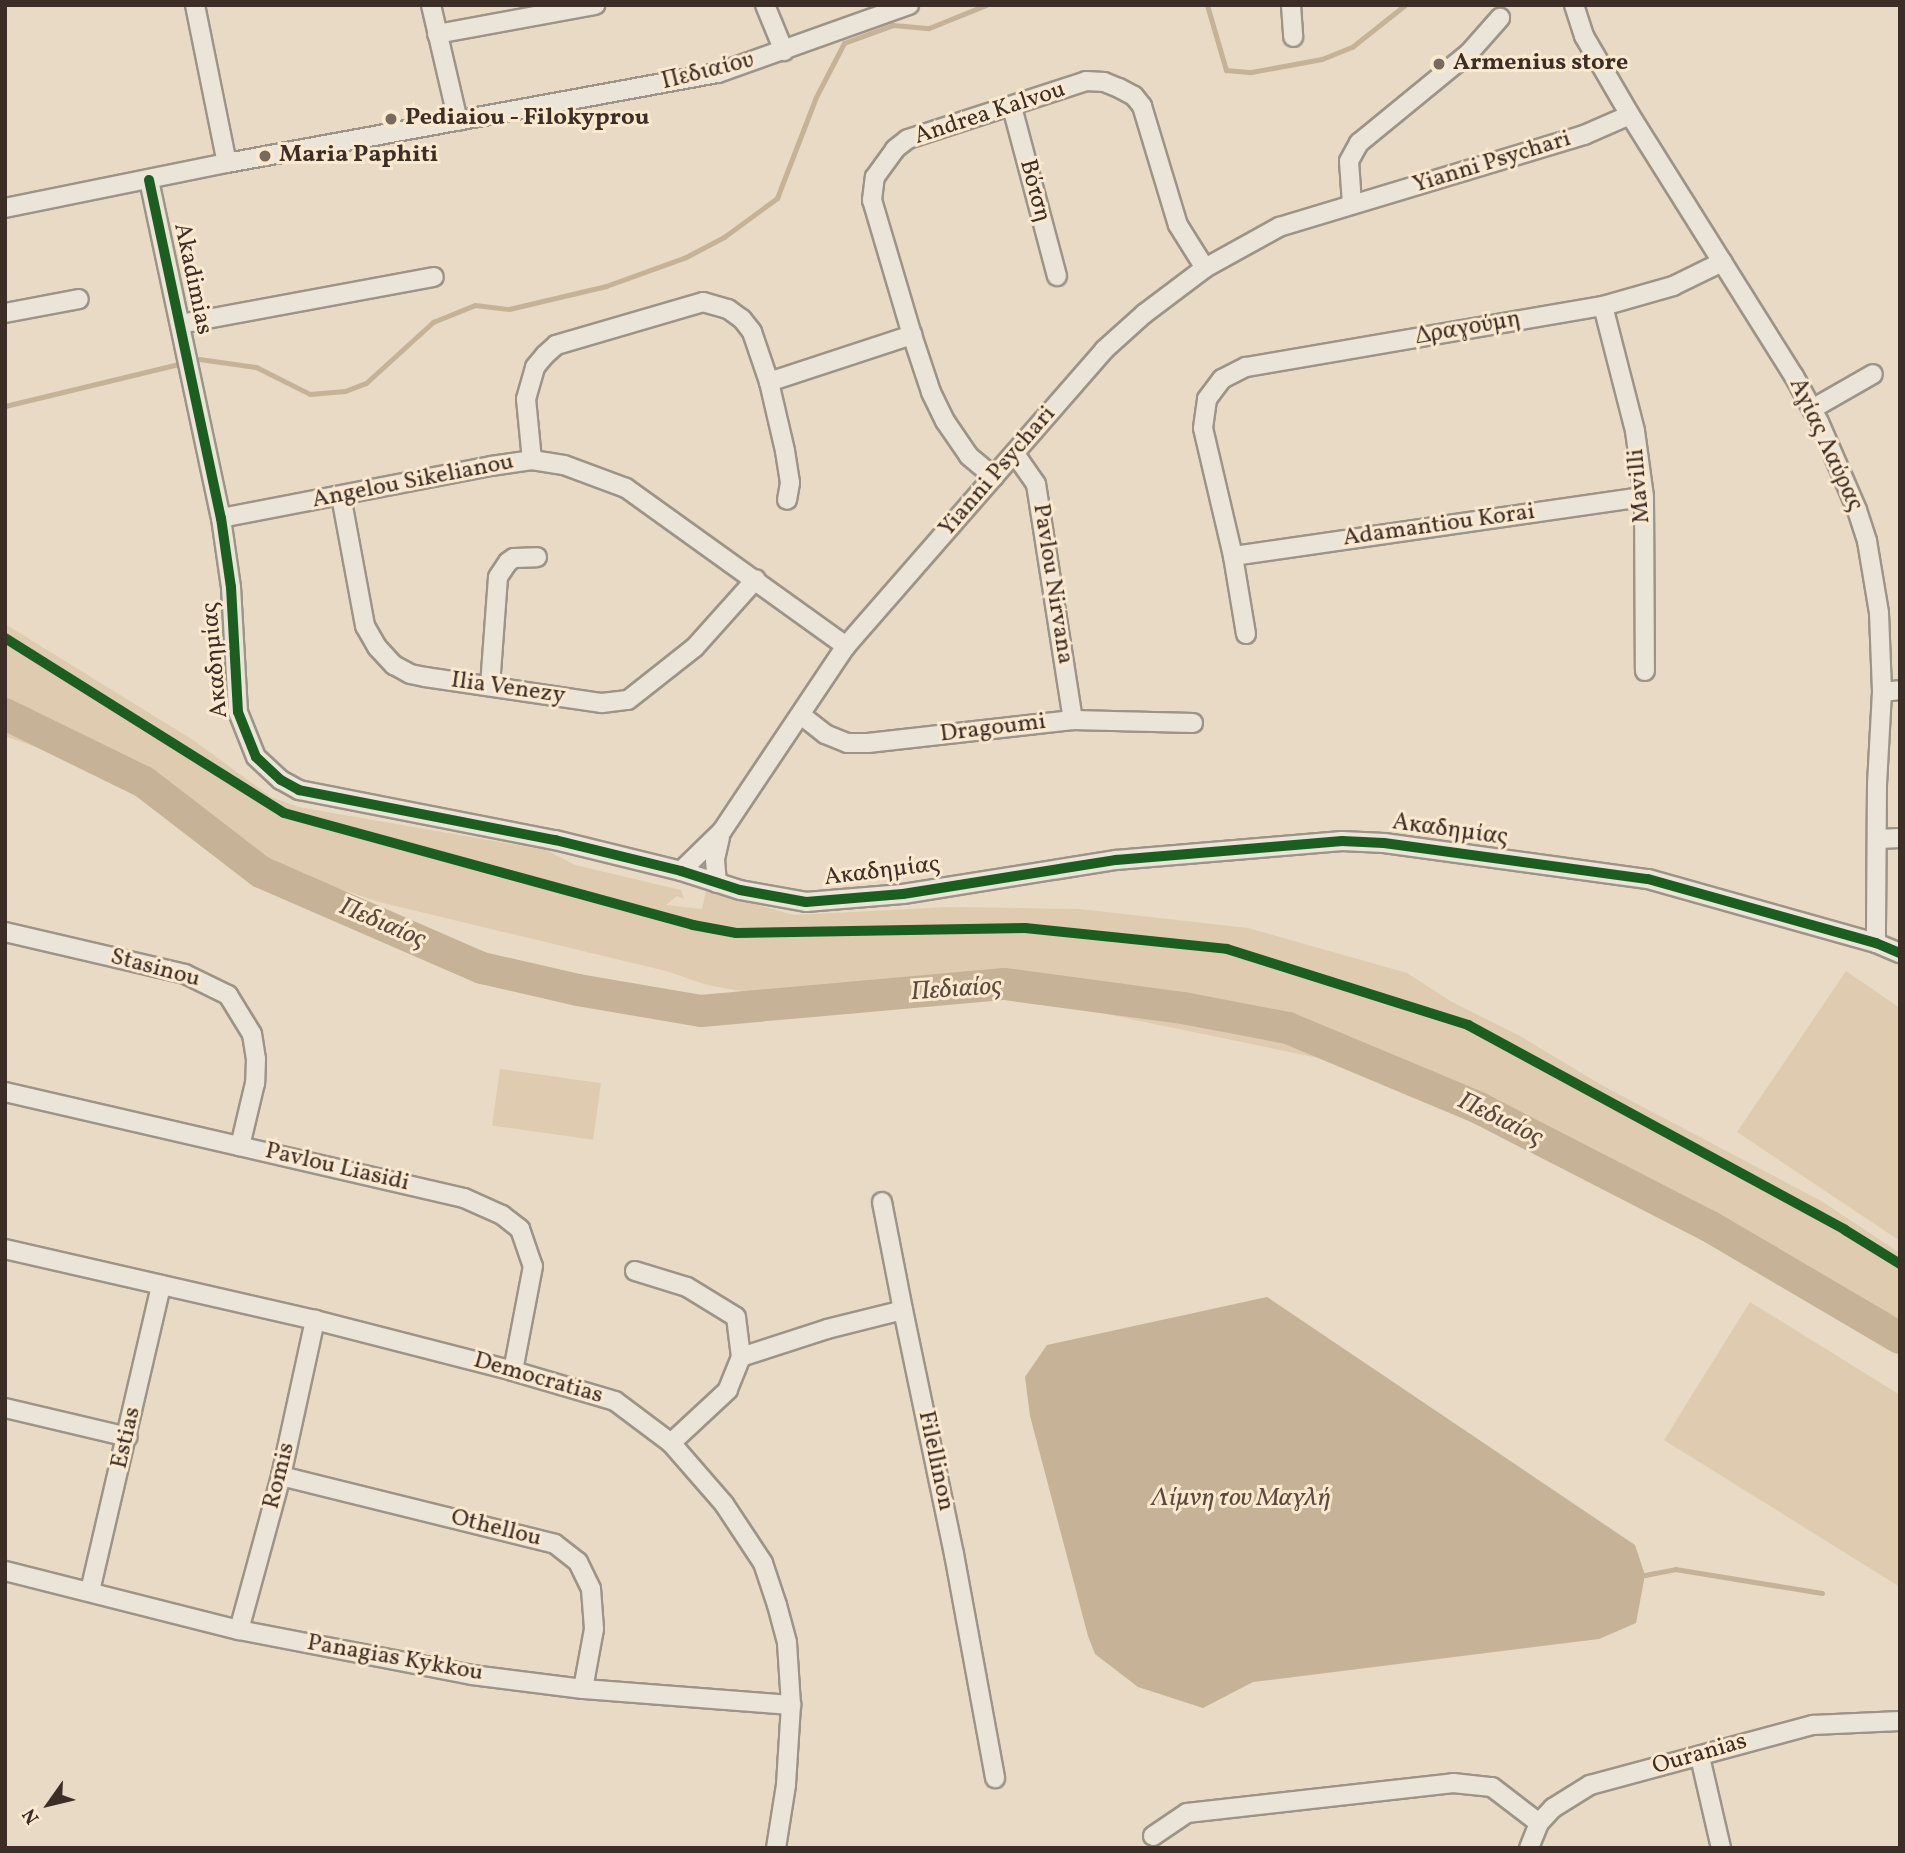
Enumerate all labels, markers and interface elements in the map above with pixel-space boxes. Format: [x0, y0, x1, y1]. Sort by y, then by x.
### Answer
street label: Πεδιαίου [659, 47, 757, 97]
place label: Armenius store [1453, 50, 1628, 78]
marker: Armenius store [1431, 56, 1447, 72]
street label: Andrea Kalvou [911, 76, 1069, 152]
place label: Pediaiou - Filokyprou [405, 105, 650, 133]
marker: Pediaiou - Filokyprou [383, 111, 399, 127]
street label: Yianni Psychari [1410, 125, 1574, 201]
place label: Maria Paphiti [279, 142, 438, 170]
marker: Maria Paphiti [257, 148, 273, 164]
street label: Βότση [1012, 156, 1056, 226]
street label: Akadimias [166, 221, 218, 337]
street label: Δραγούμη [1413, 306, 1523, 352]
street label: Αγίας Λαύρας [1782, 374, 1868, 516]
street label: Yianni Psychari [933, 401, 1063, 543]
street label: Mavilli [1622, 447, 1658, 525]
street label: Angelou Sikelianou [310, 448, 516, 516]
street label: Adamantiou Korai [1341, 498, 1537, 554]
street label: Pavlou Nirvana [1025, 502, 1079, 666]
street label: Ακαδημίας [197, 601, 235, 719]
street label: Ilia Venezy [449, 667, 567, 711]
street label: Dragoumi [938, 708, 1048, 750]
street label: Ακαδημίας [1390, 809, 1510, 853]
street label: Ακαδημίας [823, 851, 941, 893]
water label: Πεδιαίος [334, 892, 430, 956]
street label: Stasinou [107, 943, 203, 995]
water label: Πεδιαίος [909, 971, 1003, 1009]
water label: Πεδιαίος [1452, 1086, 1548, 1154]
street label: Pavlou Liasidi [262, 1137, 412, 1199]
street label: Democratias [470, 1347, 606, 1411]
street label: Estias [106, 1404, 148, 1472]
street label: Filellinon [910, 1408, 960, 1514]
street label: Romis [258, 1440, 302, 1512]
water label: Λίμνη του Μαγλή [1151, 1483, 1331, 1515]
street label: Othellou [448, 1504, 544, 1554]
street label: Panagias Kykkou [305, 1629, 485, 1689]
street label: Ouranias [1649, 1728, 1751, 1782]
north arrow [14, 1769, 84, 1839]
text: N [17, 1803, 46, 1829]

